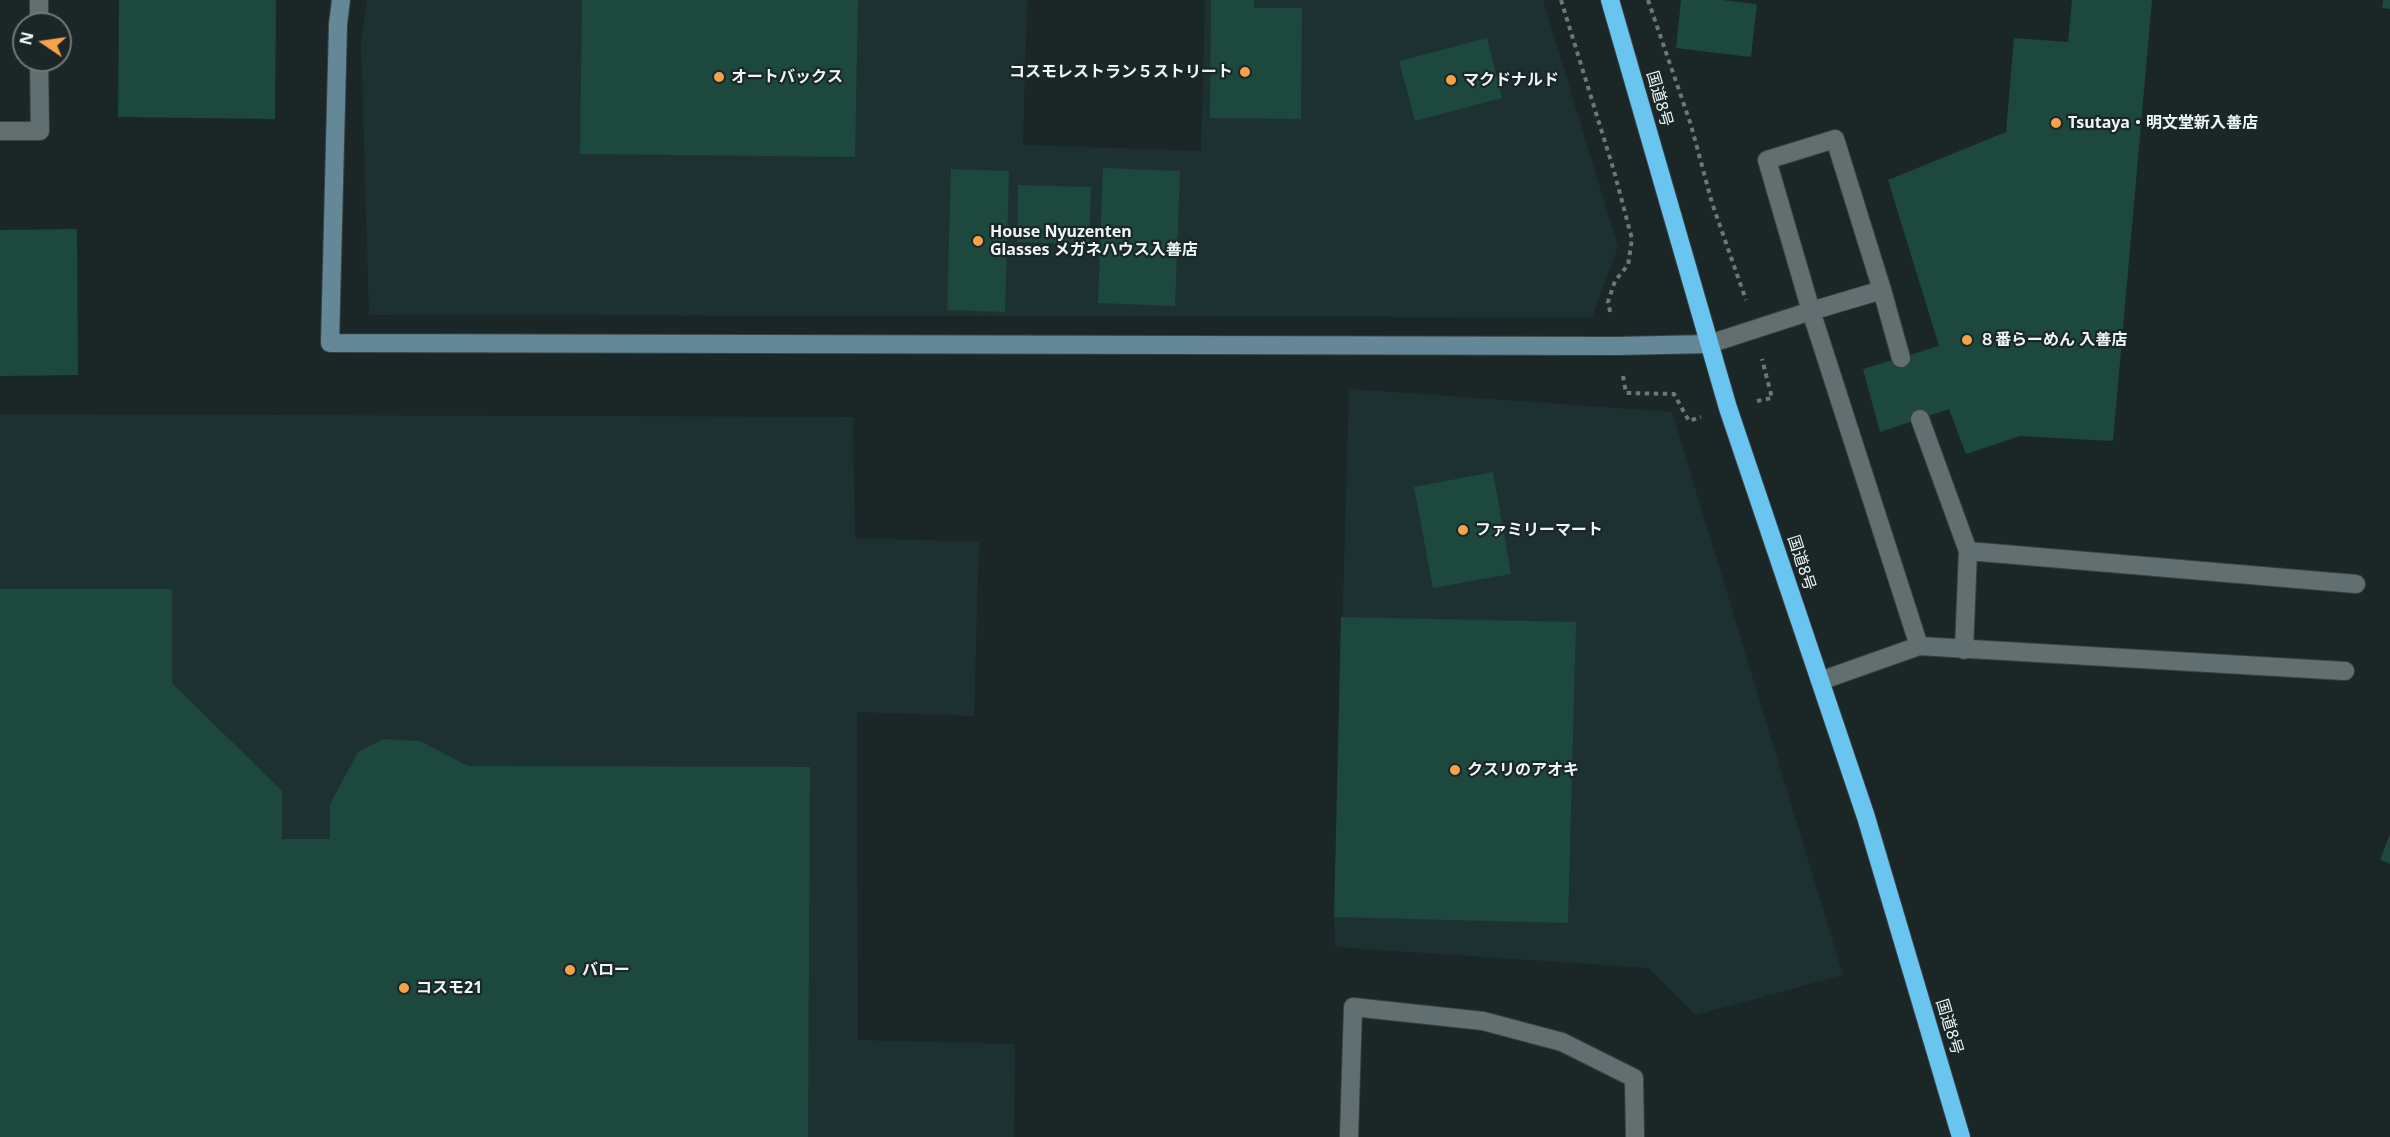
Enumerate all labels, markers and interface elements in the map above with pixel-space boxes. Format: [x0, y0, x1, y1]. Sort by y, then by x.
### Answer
north arrow [12, 12, 72, 72]
text: N [14, 30, 39, 47]
place label: コスモレストラン５ストリート [1009, 62, 1233, 82]
marker: コスモレストラン５ストリート [1238, 65, 1252, 79]
place label: オートバックス [731, 67, 843, 87]
street label: 国道8号 [1642, 69, 1676, 129]
marker: オートバックス [712, 70, 726, 84]
place label: マクドナルド [1463, 70, 1559, 90]
marker: マクドナルド [1444, 73, 1458, 87]
place label: Tsutaya・明文堂新入善店 [2068, 113, 2258, 133]
marker: Tsutaya・明文堂新入善店 [2049, 116, 2063, 130]
place label: House Nyuzenten Glasses メガネハウス入善店 [990, 222, 1198, 260]
marker: House Nyuzenten Glasses メガネハウス入善店 [971, 234, 985, 248]
place label: ８番らーめん 入善店 [1979, 330, 2127, 350]
marker: ８番らーめん 入善店 [1960, 333, 1974, 347]
place label: ファミリーマート [1475, 520, 1603, 540]
marker: ファミリーマート [1456, 523, 1470, 537]
street label: 国道8号 [1783, 533, 1819, 593]
place label: クスリのアオキ [1467, 760, 1579, 780]
marker: クスリのアオキ [1448, 763, 1462, 777]
place label: バロー [582, 960, 630, 980]
marker: バロー [563, 963, 577, 977]
place label: コスモ21 [416, 978, 482, 998]
marker: コスモ21 [397, 981, 411, 995]
street label: 国道8号 [1931, 997, 1967, 1057]

